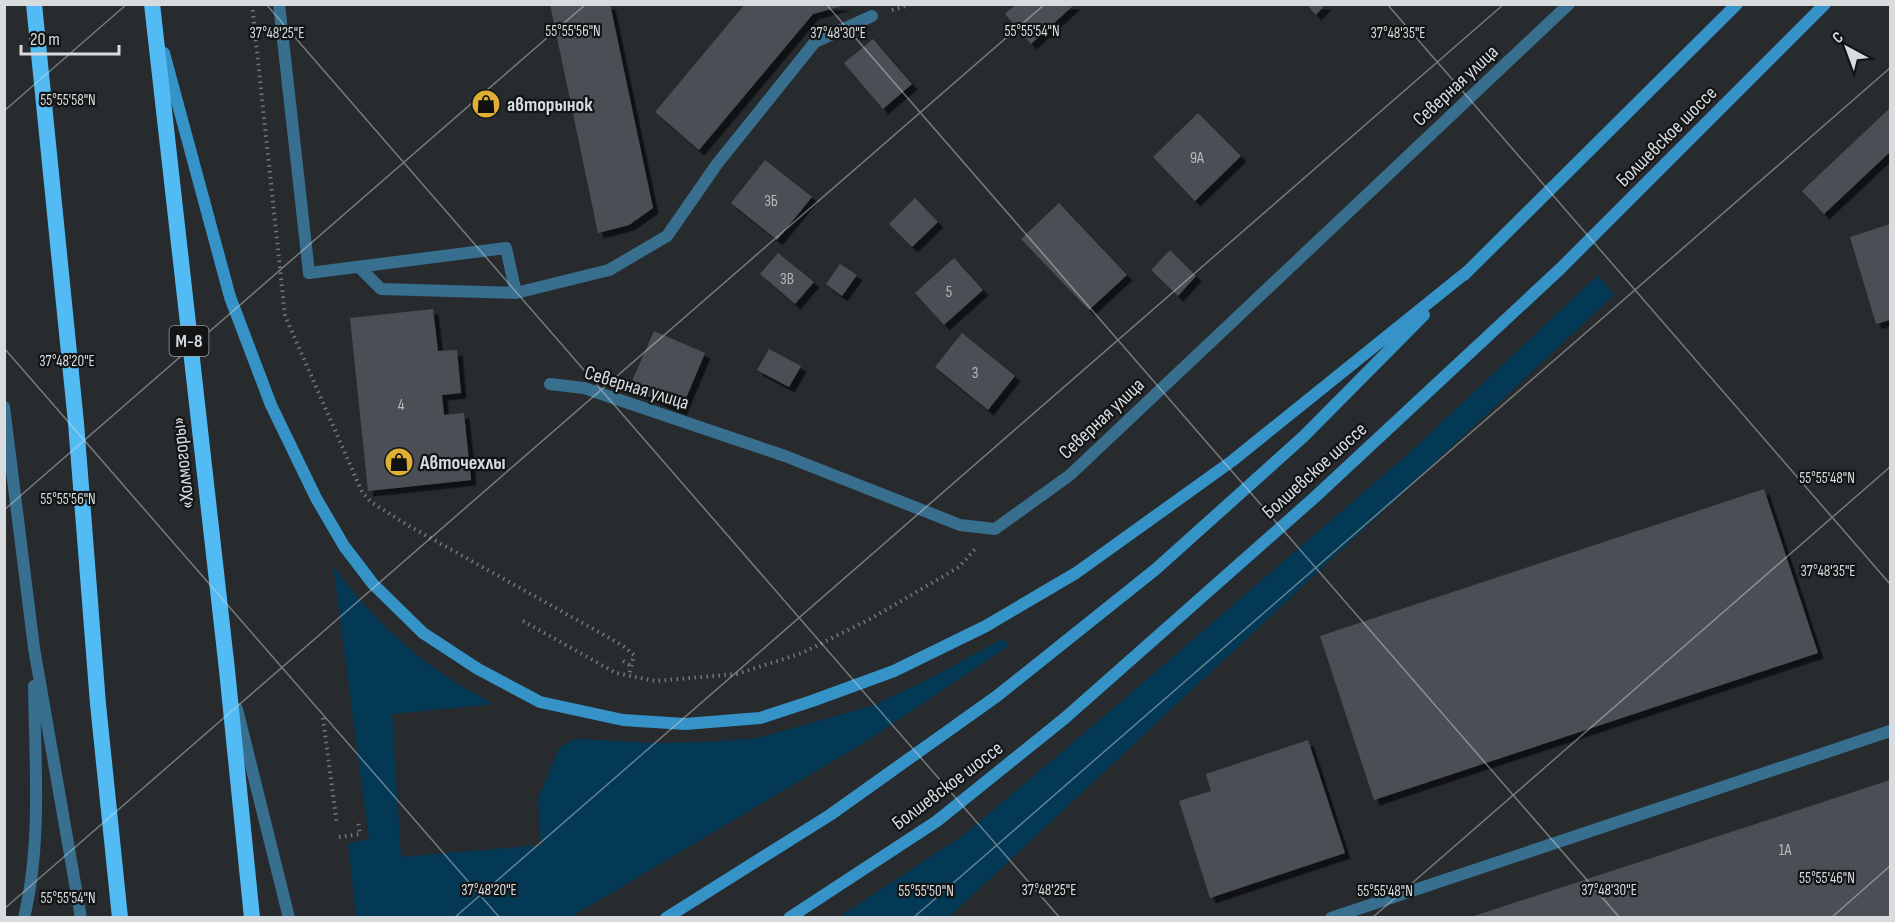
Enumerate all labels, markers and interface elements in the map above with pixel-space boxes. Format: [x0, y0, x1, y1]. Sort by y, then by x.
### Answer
scale bar [21, 18, 118, 56]
north arrow [1817, 18, 1877, 78]
text: 55°55'56"N [545, 22, 601, 41]
text: 55°55'54"N [1004, 22, 1060, 41]
text: 37°48'25"E [250, 24, 304, 43]
text: 37°48'30"E [810, 24, 866, 43]
text: 37°48'35"E [1371, 24, 1425, 43]
text: С [1829, 28, 1847, 48]
text: 20 m [30, 29, 60, 50]
street label: Северная улица [1408, 40, 1503, 131]
street label: Болшевское шоссе [1611, 81, 1722, 192]
shop icon: авторынок [470, 88, 502, 120]
text: 55°55'58"N [40, 91, 96, 110]
place label: авторынок [507, 93, 593, 117]
house number: 9А [1190, 149, 1204, 168]
house number: 3Б [764, 192, 778, 211]
house number: 3В [780, 270, 794, 289]
house number: 5 [946, 283, 952, 302]
road number: М-8 [170, 326, 208, 356]
text: 37°48'20"E [39, 352, 95, 371]
street label: Северная улица [581, 361, 692, 415]
house number: 3 [972, 364, 978, 383]
street label: Северная улица [1054, 373, 1149, 464]
house number: 4 [398, 396, 405, 415]
street label: «Холмогоры» [166, 416, 200, 510]
street label: Болшевское шоссе [1257, 417, 1372, 524]
shop icon: Авточехлы [383, 446, 415, 478]
place label: Авточехлы [419, 451, 506, 475]
text: 55°55'48"N [1799, 469, 1855, 488]
text: 55°55'56"N [40, 490, 96, 509]
text: 37°48'35"E [1801, 562, 1855, 581]
street label: Болшевское шоссе [887, 736, 1008, 835]
house number: 1А [1779, 841, 1791, 860]
text: 55°55'46"N [1799, 869, 1855, 888]
text: 37°48'20"E [461, 881, 517, 900]
text: 37°48'25"E [1022, 881, 1076, 900]
text: 37°48'30"E [1581, 881, 1637, 900]
text: 55°55'50"N [898, 882, 954, 901]
text: 55°55'48"N [1357, 882, 1413, 901]
text: 55°55'54"N [40, 889, 96, 908]

